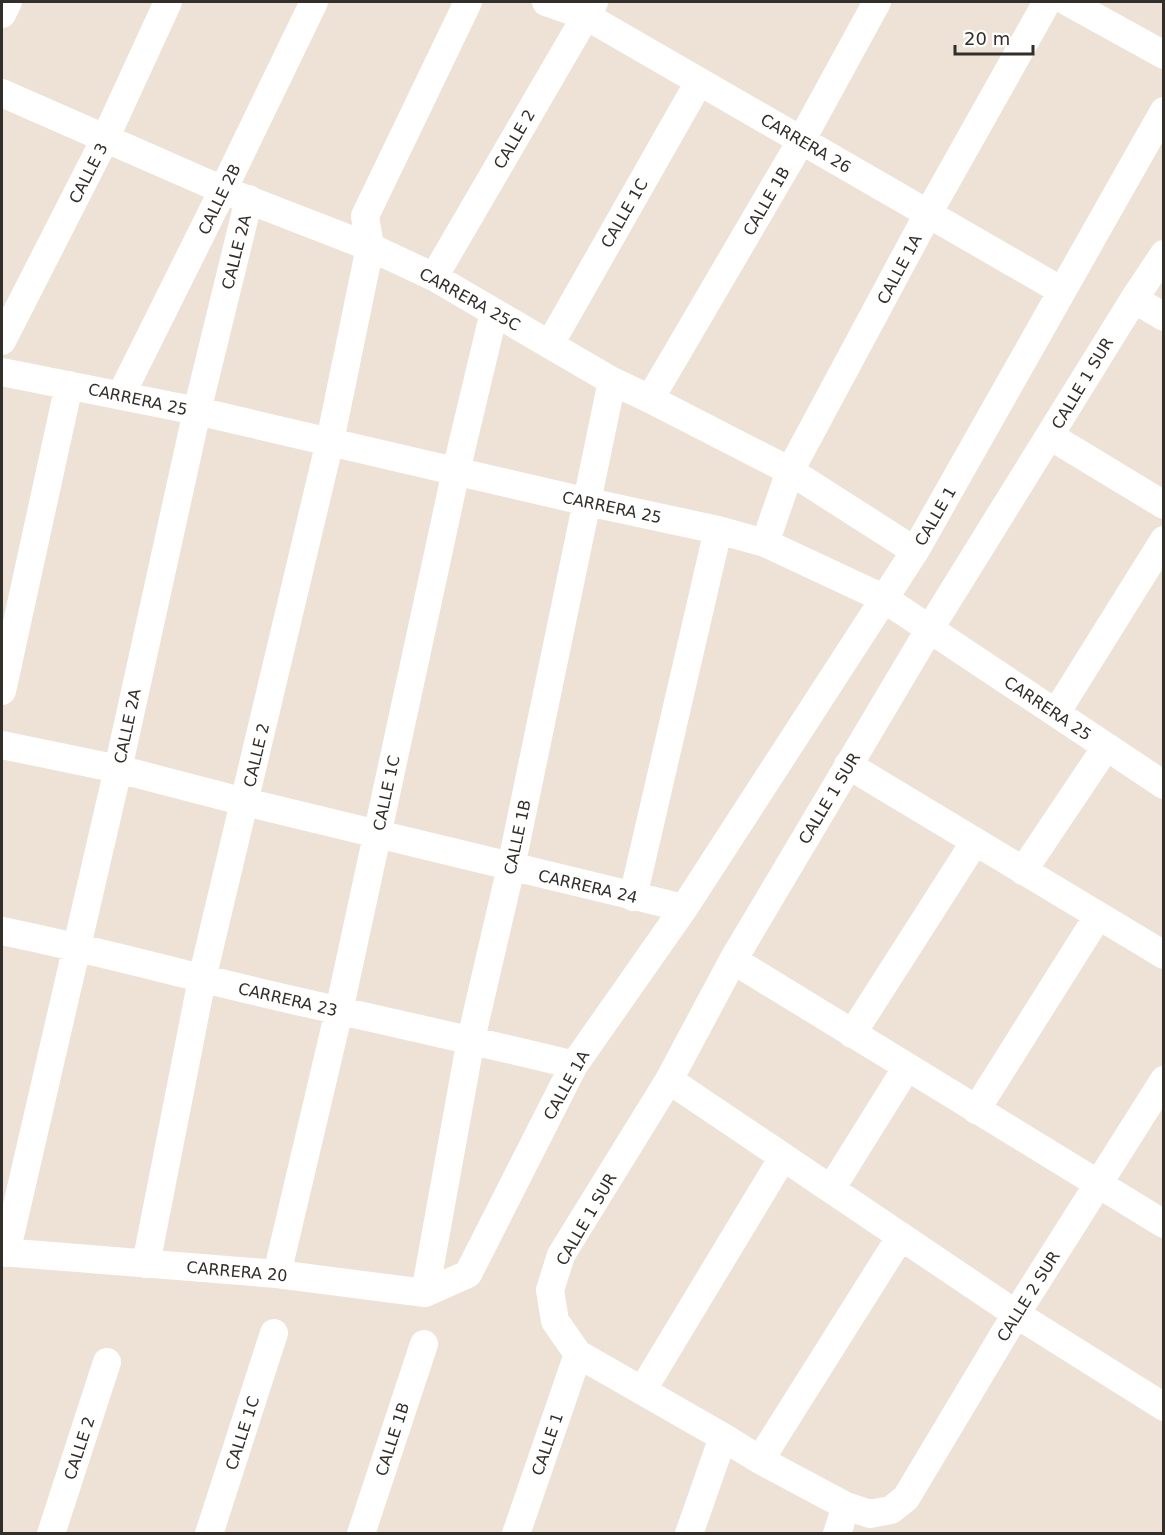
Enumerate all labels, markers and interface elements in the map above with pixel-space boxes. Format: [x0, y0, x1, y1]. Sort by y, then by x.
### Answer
scale bar [955, 18, 1033, 56]
text: 20 m [964, 28, 1010, 49]
street label: CALLE 2 [490, 106, 539, 172]
street label: CARRERA 26 [757, 110, 854, 177]
street label: CALLE 3 [65, 140, 112, 207]
street label: CALLE 2B [194, 161, 245, 238]
street label: CALLE 1B [739, 163, 794, 239]
street label: CALLE 1C [597, 175, 652, 251]
street label: CALLE 2A [218, 213, 255, 291]
street label: CALLE 1A [873, 231, 926, 307]
street label: CARRERA 25C [416, 264, 524, 335]
street label: CALLE 1 SUR [1048, 334, 1117, 432]
street label: CARRERA 25 [86, 380, 189, 419]
street label: CALLE 1 [911, 483, 960, 549]
street label: CARRERA 25 [560, 488, 663, 527]
street label: CARRERA 25 [1000, 672, 1095, 745]
street label: CALLE 2A [110, 687, 145, 765]
street label: CALLE 2 [240, 721, 273, 789]
street label: CALLE 1 SUR [795, 749, 864, 847]
street label: CALLE 1C [369, 754, 404, 832]
street label: CALLE 1B [500, 798, 535, 876]
street label: CARRERA 24 [536, 866, 639, 907]
street label: CARRERA 23 [236, 979, 339, 1020]
street label: CALLE 1A [540, 1047, 593, 1123]
street label: CALLE 1 SUR [552, 1170, 621, 1269]
street label: CALLE 2 SUR [993, 1247, 1064, 1345]
street label: CARRERA 20 [186, 1258, 288, 1285]
street label: CALLE 1C [222, 1394, 263, 1472]
street label: CALLE 1B [372, 1400, 413, 1478]
street label: CALLE 1 [528, 1410, 567, 1478]
street label: CALLE 2 [60, 1414, 99, 1482]

